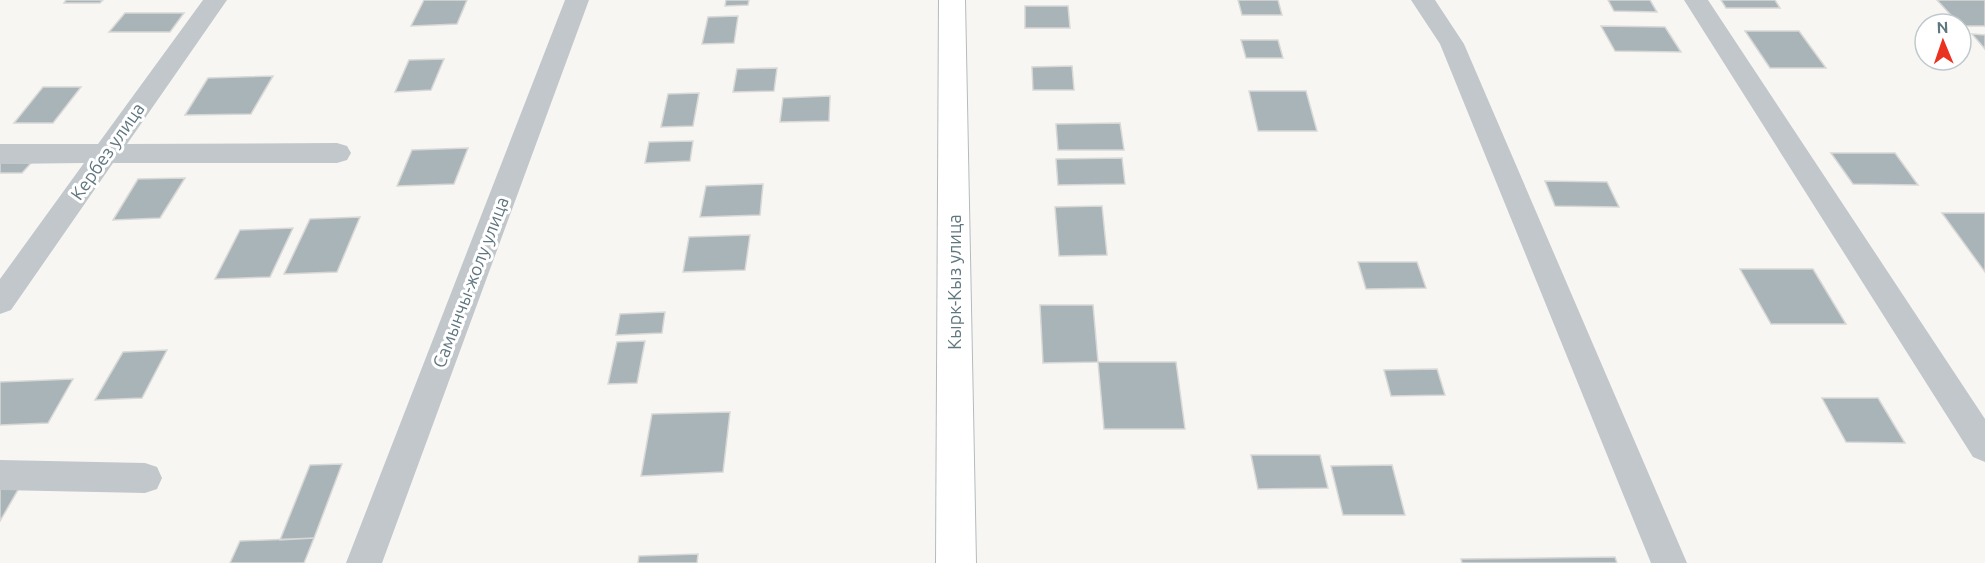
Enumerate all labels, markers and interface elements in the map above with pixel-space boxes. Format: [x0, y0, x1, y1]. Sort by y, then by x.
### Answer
north arrow [1913, 12, 1973, 72]
text: N [1936, 18, 1949, 36]
street label: Кербез улица [66, 99, 148, 203]
street label: Самынчы-жолу улица [428, 194, 512, 370]
street label: Кырк-Кыз улица [944, 214, 964, 350]

